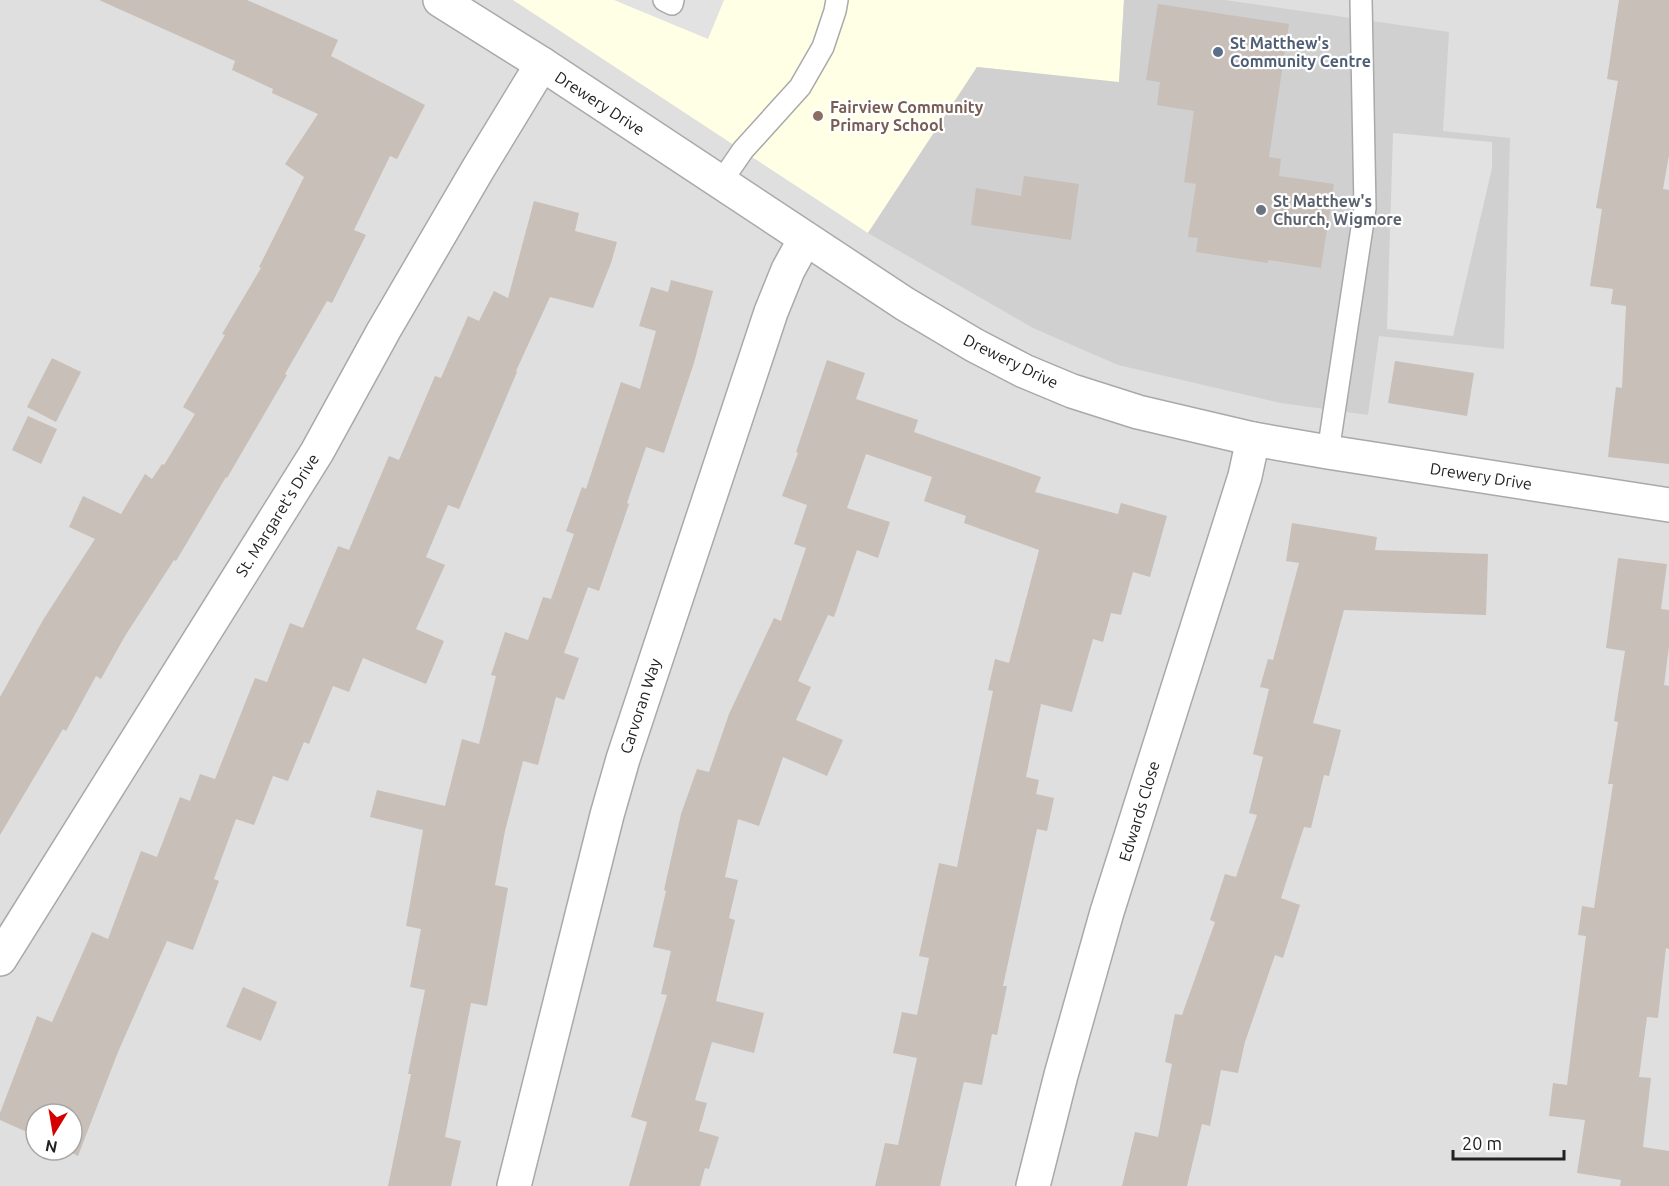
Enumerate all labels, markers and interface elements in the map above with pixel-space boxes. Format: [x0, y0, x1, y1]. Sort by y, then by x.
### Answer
place label: St Matthew's Community Centre [1230, 34, 1371, 70]
marker: St Matthew's Community Centre [1211, 45, 1225, 59]
street label: Drewery Drive [552, 67, 648, 139]
place label: Fairview Community Primary School [830, 98, 984, 134]
marker: Fairview Community Primary School [811, 109, 825, 123]
place label: St Matthew's Church, Wigmore [1273, 192, 1402, 228]
marker: St Matthew's Church, Wigmore [1254, 203, 1268, 217]
street label: Drewery Drive [961, 330, 1061, 392]
street label: St. Margaret's Drive [232, 450, 322, 580]
street label: Drewery Drive [1429, 459, 1533, 493]
street label: Carvoran Way [616, 656, 664, 756]
street label: Edwards Close [1115, 759, 1163, 863]
north arrow [24, 1102, 84, 1162]
scale bar [1453, 1123, 1564, 1161]
text: 20 m [1462, 1133, 1502, 1153]
text: N [44, 1137, 59, 1157]

